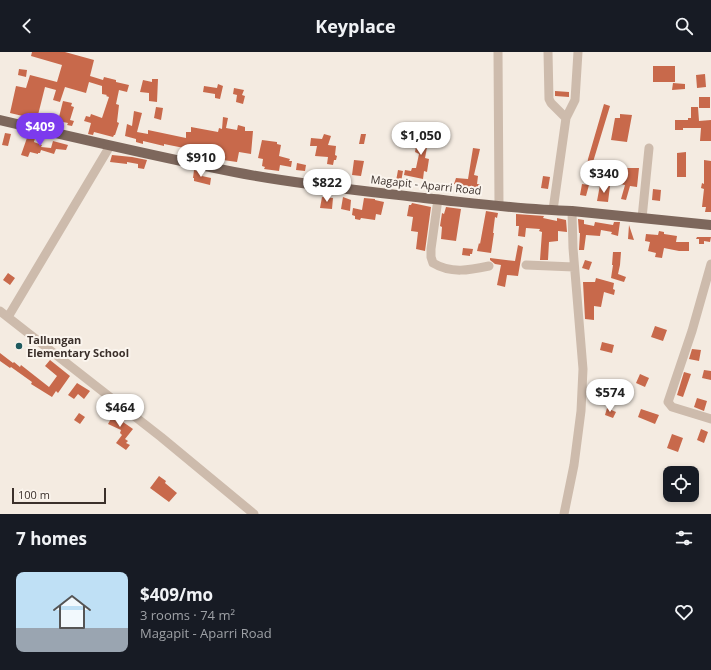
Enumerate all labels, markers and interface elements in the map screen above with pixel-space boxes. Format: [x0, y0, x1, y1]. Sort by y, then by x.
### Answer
text: Keyplace [315, 14, 396, 38]
icon: back [16, 15, 38, 37]
icon: search [673, 15, 695, 37]
pin: $409 [16, 113, 64, 147]
text: $409 [25, 117, 55, 135]
pin: $1,050 [388, 122, 454, 156]
text: $1,050 [401, 126, 441, 144]
pin: $910 [177, 144, 225, 178]
text: $910 [186, 148, 216, 166]
pin: $340 [580, 160, 628, 194]
text: $340 [589, 164, 619, 182]
pin: $822 [303, 169, 351, 203]
street label: Magapit - Aparri Road [370, 171, 482, 198]
text: $822 [312, 173, 342, 191]
place label: Tallungan Elementary School [27, 332, 129, 360]
marker: Tallungan Elementary School [14, 341, 24, 351]
pin: $574 [586, 379, 634, 413]
text: $574 [595, 383, 625, 401]
pin: $464 [96, 394, 144, 428]
text: $464 [105, 398, 135, 416]
map controls [663, 466, 699, 502]
button: locate [663, 466, 699, 502]
scale bar [12, 486, 106, 505]
text: 100 m [18, 487, 50, 502]
text: 7 homes [16, 527, 87, 550]
icon: filters [673, 527, 695, 549]
text: $409/mo [140, 583, 213, 606]
icon: home [48, 588, 96, 636]
icon: heart [673, 601, 695, 623]
text: 3 rooms · 74 m² [140, 606, 235, 624]
text: Magapit - Aparri Road [140, 624, 272, 642]

